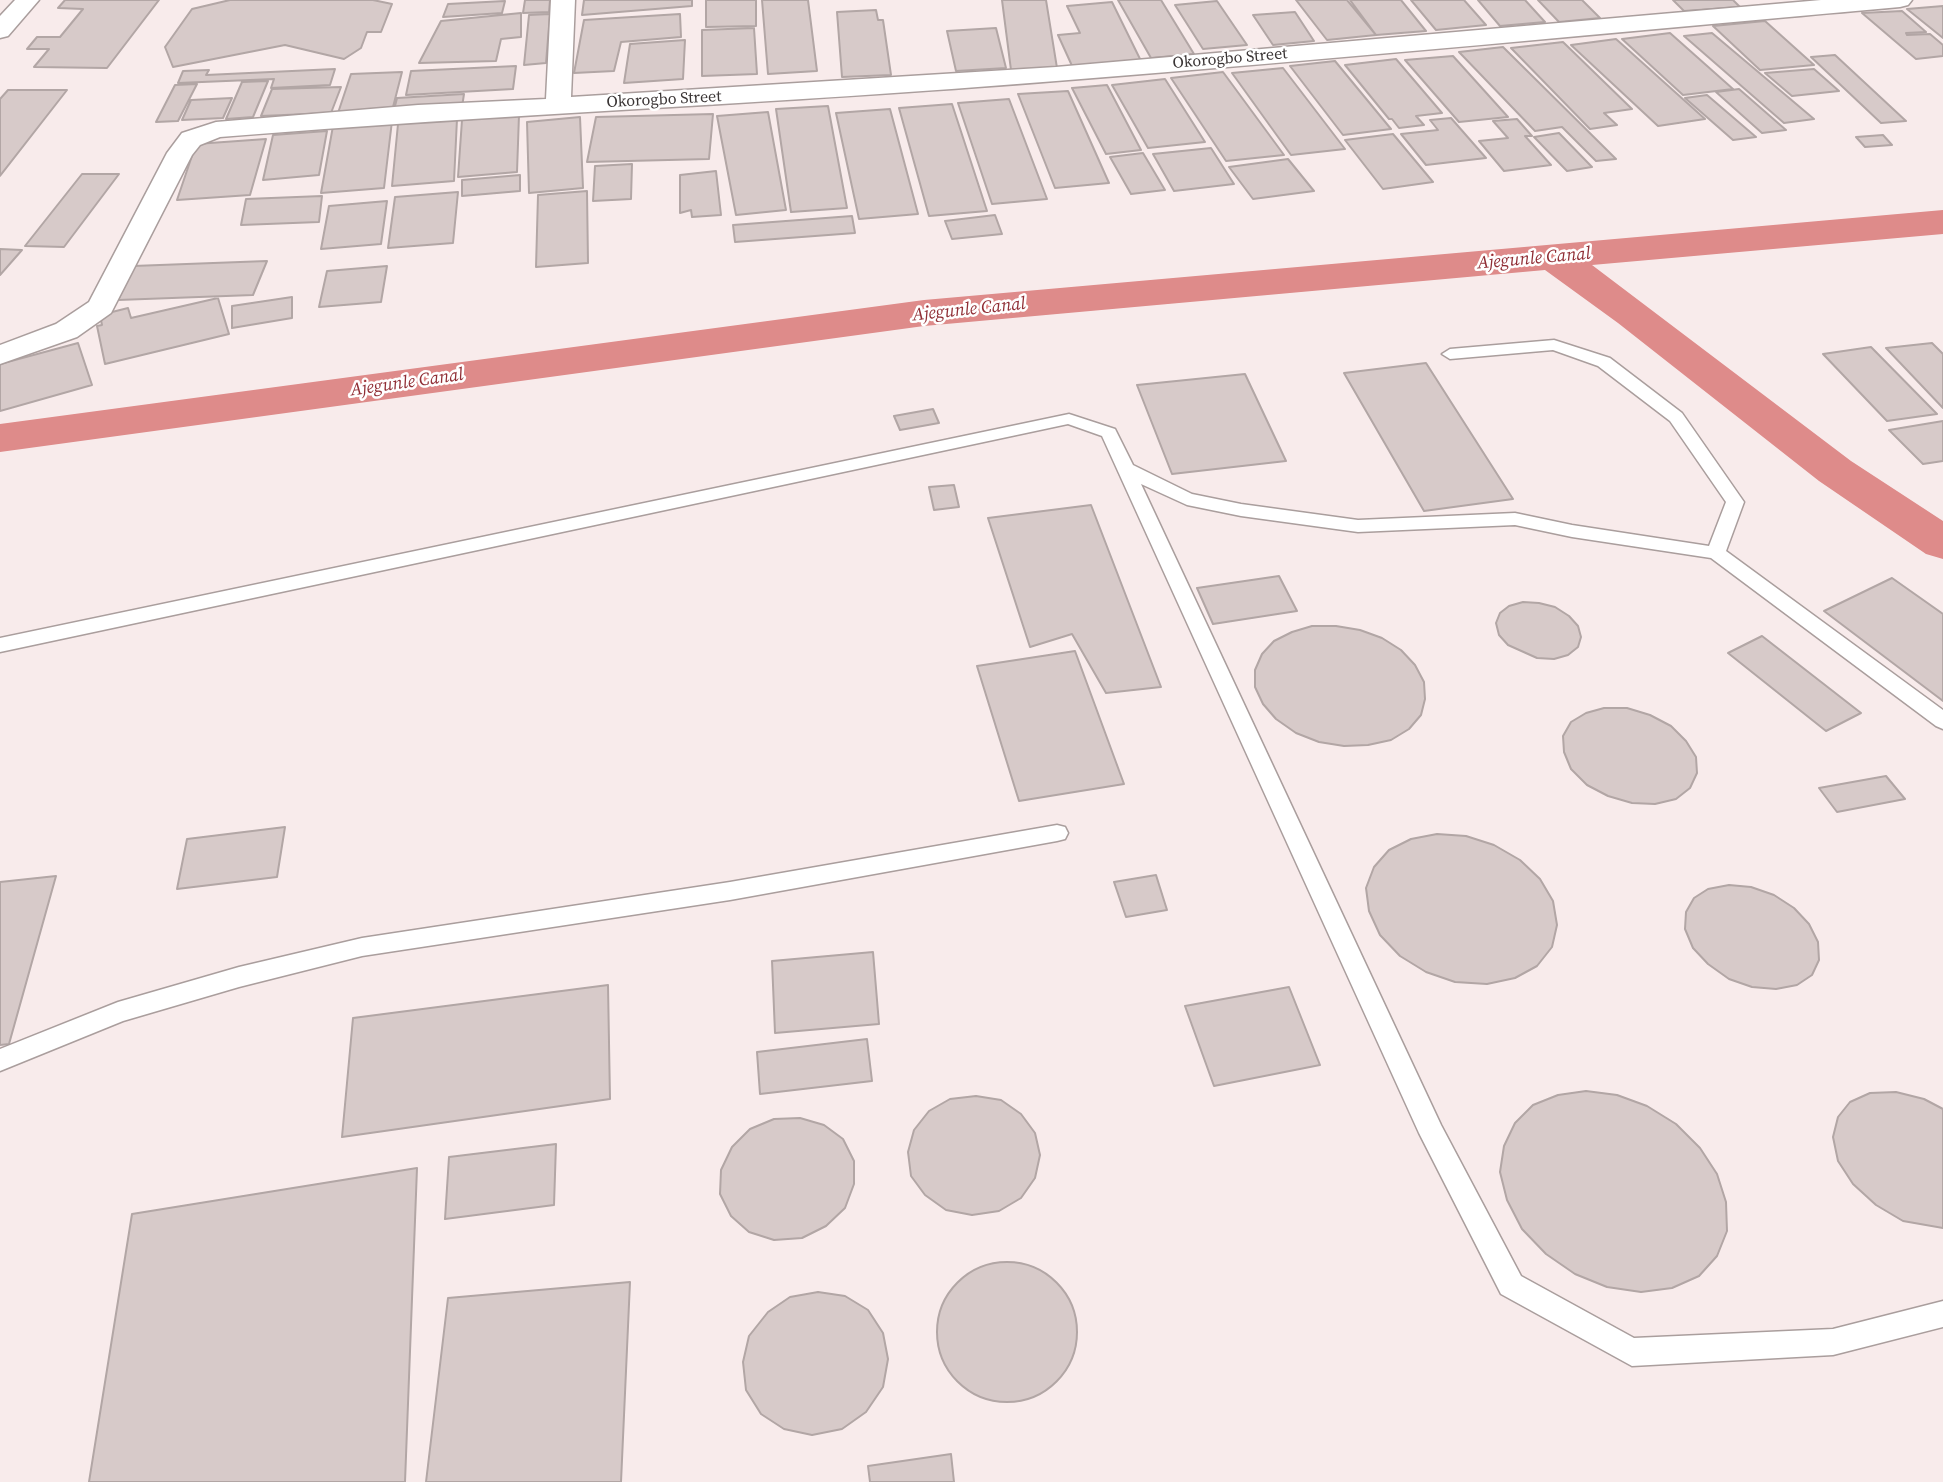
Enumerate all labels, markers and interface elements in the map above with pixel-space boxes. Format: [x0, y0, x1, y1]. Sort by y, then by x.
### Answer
street label: Okorogbo Street [1172, 44, 1288, 74]
street label: Okorogbo Street [606, 87, 722, 113]
water label: Ajegunle Canal [1476, 243, 1592, 275]
water label: Ajegunle Canal [911, 293, 1027, 327]
water label: Ajegunle Canal [349, 364, 465, 402]

